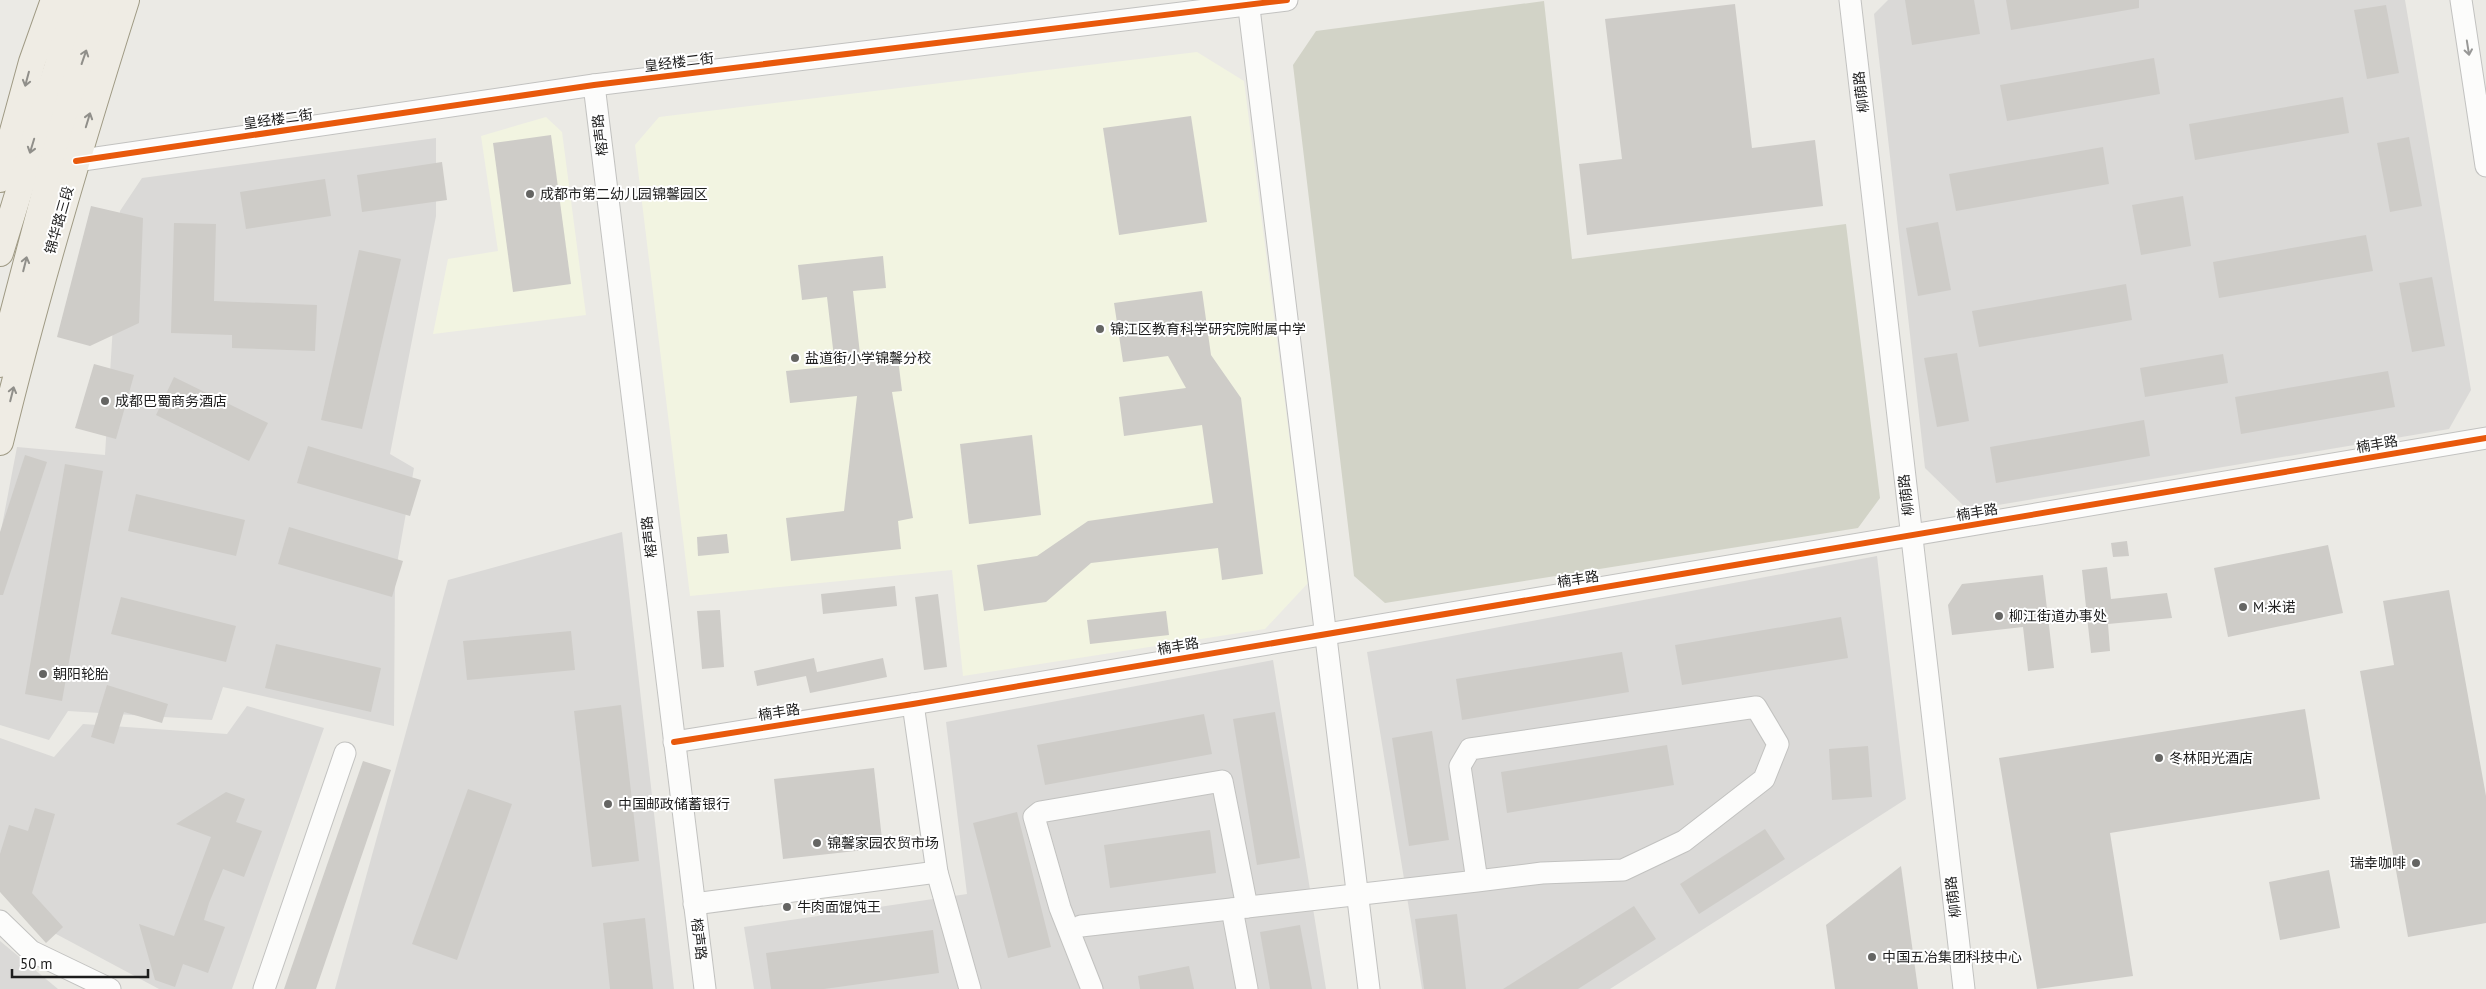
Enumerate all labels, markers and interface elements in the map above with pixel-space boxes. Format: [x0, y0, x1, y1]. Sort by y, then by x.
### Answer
one-way arrow [2464, 40, 2474, 56]
one-way arrow [80, 49, 89, 65]
street label: 皇经楼二街 [643, 49, 715, 75]
street label: 柳荫路 [1850, 70, 1872, 114]
one-way arrow [22, 71, 32, 87]
street label: 皇经楼二街 [242, 105, 314, 133]
one-way arrow [84, 112, 94, 128]
street label: 榕声路 [589, 113, 611, 157]
one-way arrow [26, 138, 36, 154]
street label: 锦华路三段 [41, 184, 77, 256]
place label: 成都市第二幼儿园锦馨园区 [540, 185, 708, 203]
marker: 成都市第二幼儿园锦馨园区 [524, 188, 536, 200]
one-way arrow [21, 256, 31, 272]
place label: 锦江区教育科学研究院附属中学 [1110, 320, 1306, 338]
marker: 锦江区教育科学研究院附属中学 [1094, 323, 1106, 335]
place label: 盐道街小学锦馨分校 [805, 349, 931, 367]
marker: 盐道街小学锦馨分校 [789, 352, 801, 364]
one-way arrow [7, 387, 17, 403]
place label: 成都巴蜀商务酒店 [115, 392, 227, 410]
marker: 成都巴蜀商务酒店 [99, 395, 111, 407]
street label: 楠丰路 [2355, 431, 2399, 457]
street label: 柳荫路 [1895, 473, 1917, 517]
street label: 楠丰路 [1955, 499, 1999, 525]
street label: 榕声路 [638, 515, 660, 559]
street label: 楠丰路 [1556, 567, 1600, 591]
place label: M·米诺 [2253, 598, 2296, 616]
marker: M·米诺 [2237, 601, 2249, 613]
place label: 柳江街道办事处 [2009, 607, 2107, 625]
marker: 柳江街道办事处 [1993, 610, 2005, 622]
street label: 楠丰路 [1156, 633, 1200, 659]
place label: 朝阳轮胎 [53, 665, 109, 683]
marker: 朝阳轮胎 [37, 668, 49, 680]
street label: 楠丰路 [757, 700, 801, 724]
place label: 冬林阳光酒店 [2169, 749, 2253, 767]
marker: 冬林阳光酒店 [2153, 752, 2165, 764]
place label: 中国邮政储蓄银行 [618, 795, 730, 813]
marker: 中国邮政储蓄银行 [602, 798, 614, 810]
place label: 锦馨家园农贸市场 [827, 834, 939, 852]
marker: 锦馨家园农贸市场 [811, 837, 823, 849]
place label: 瑞幸咖啡 [2350, 854, 2406, 872]
marker: 瑞幸咖啡 [2410, 857, 2422, 869]
street label: 柳荫路 [1942, 875, 1964, 919]
place label: 牛肉面馄饨王 [797, 898, 881, 916]
marker: 牛肉面馄饨王 [781, 901, 793, 913]
street label: 榕声路 [688, 917, 710, 961]
scale bar [12, 946, 149, 978]
place label: 中国五冶集团科技中心 [1882, 948, 2022, 966]
marker: 中国五冶集团科技中心 [1866, 951, 1878, 963]
text: 50 m [20, 954, 53, 973]

